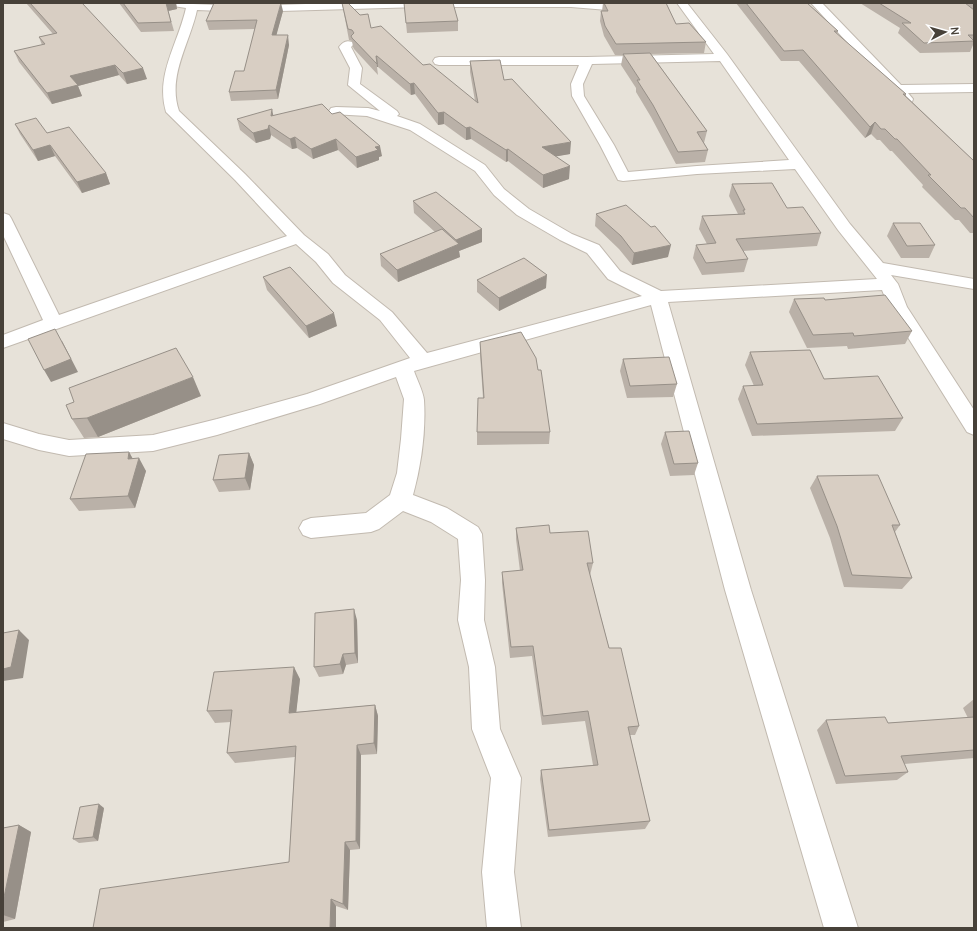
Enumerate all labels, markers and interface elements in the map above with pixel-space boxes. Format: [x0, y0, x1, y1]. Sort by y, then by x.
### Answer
north arrow [925, 12, 965, 52]
text: N [948, 26, 963, 36]

